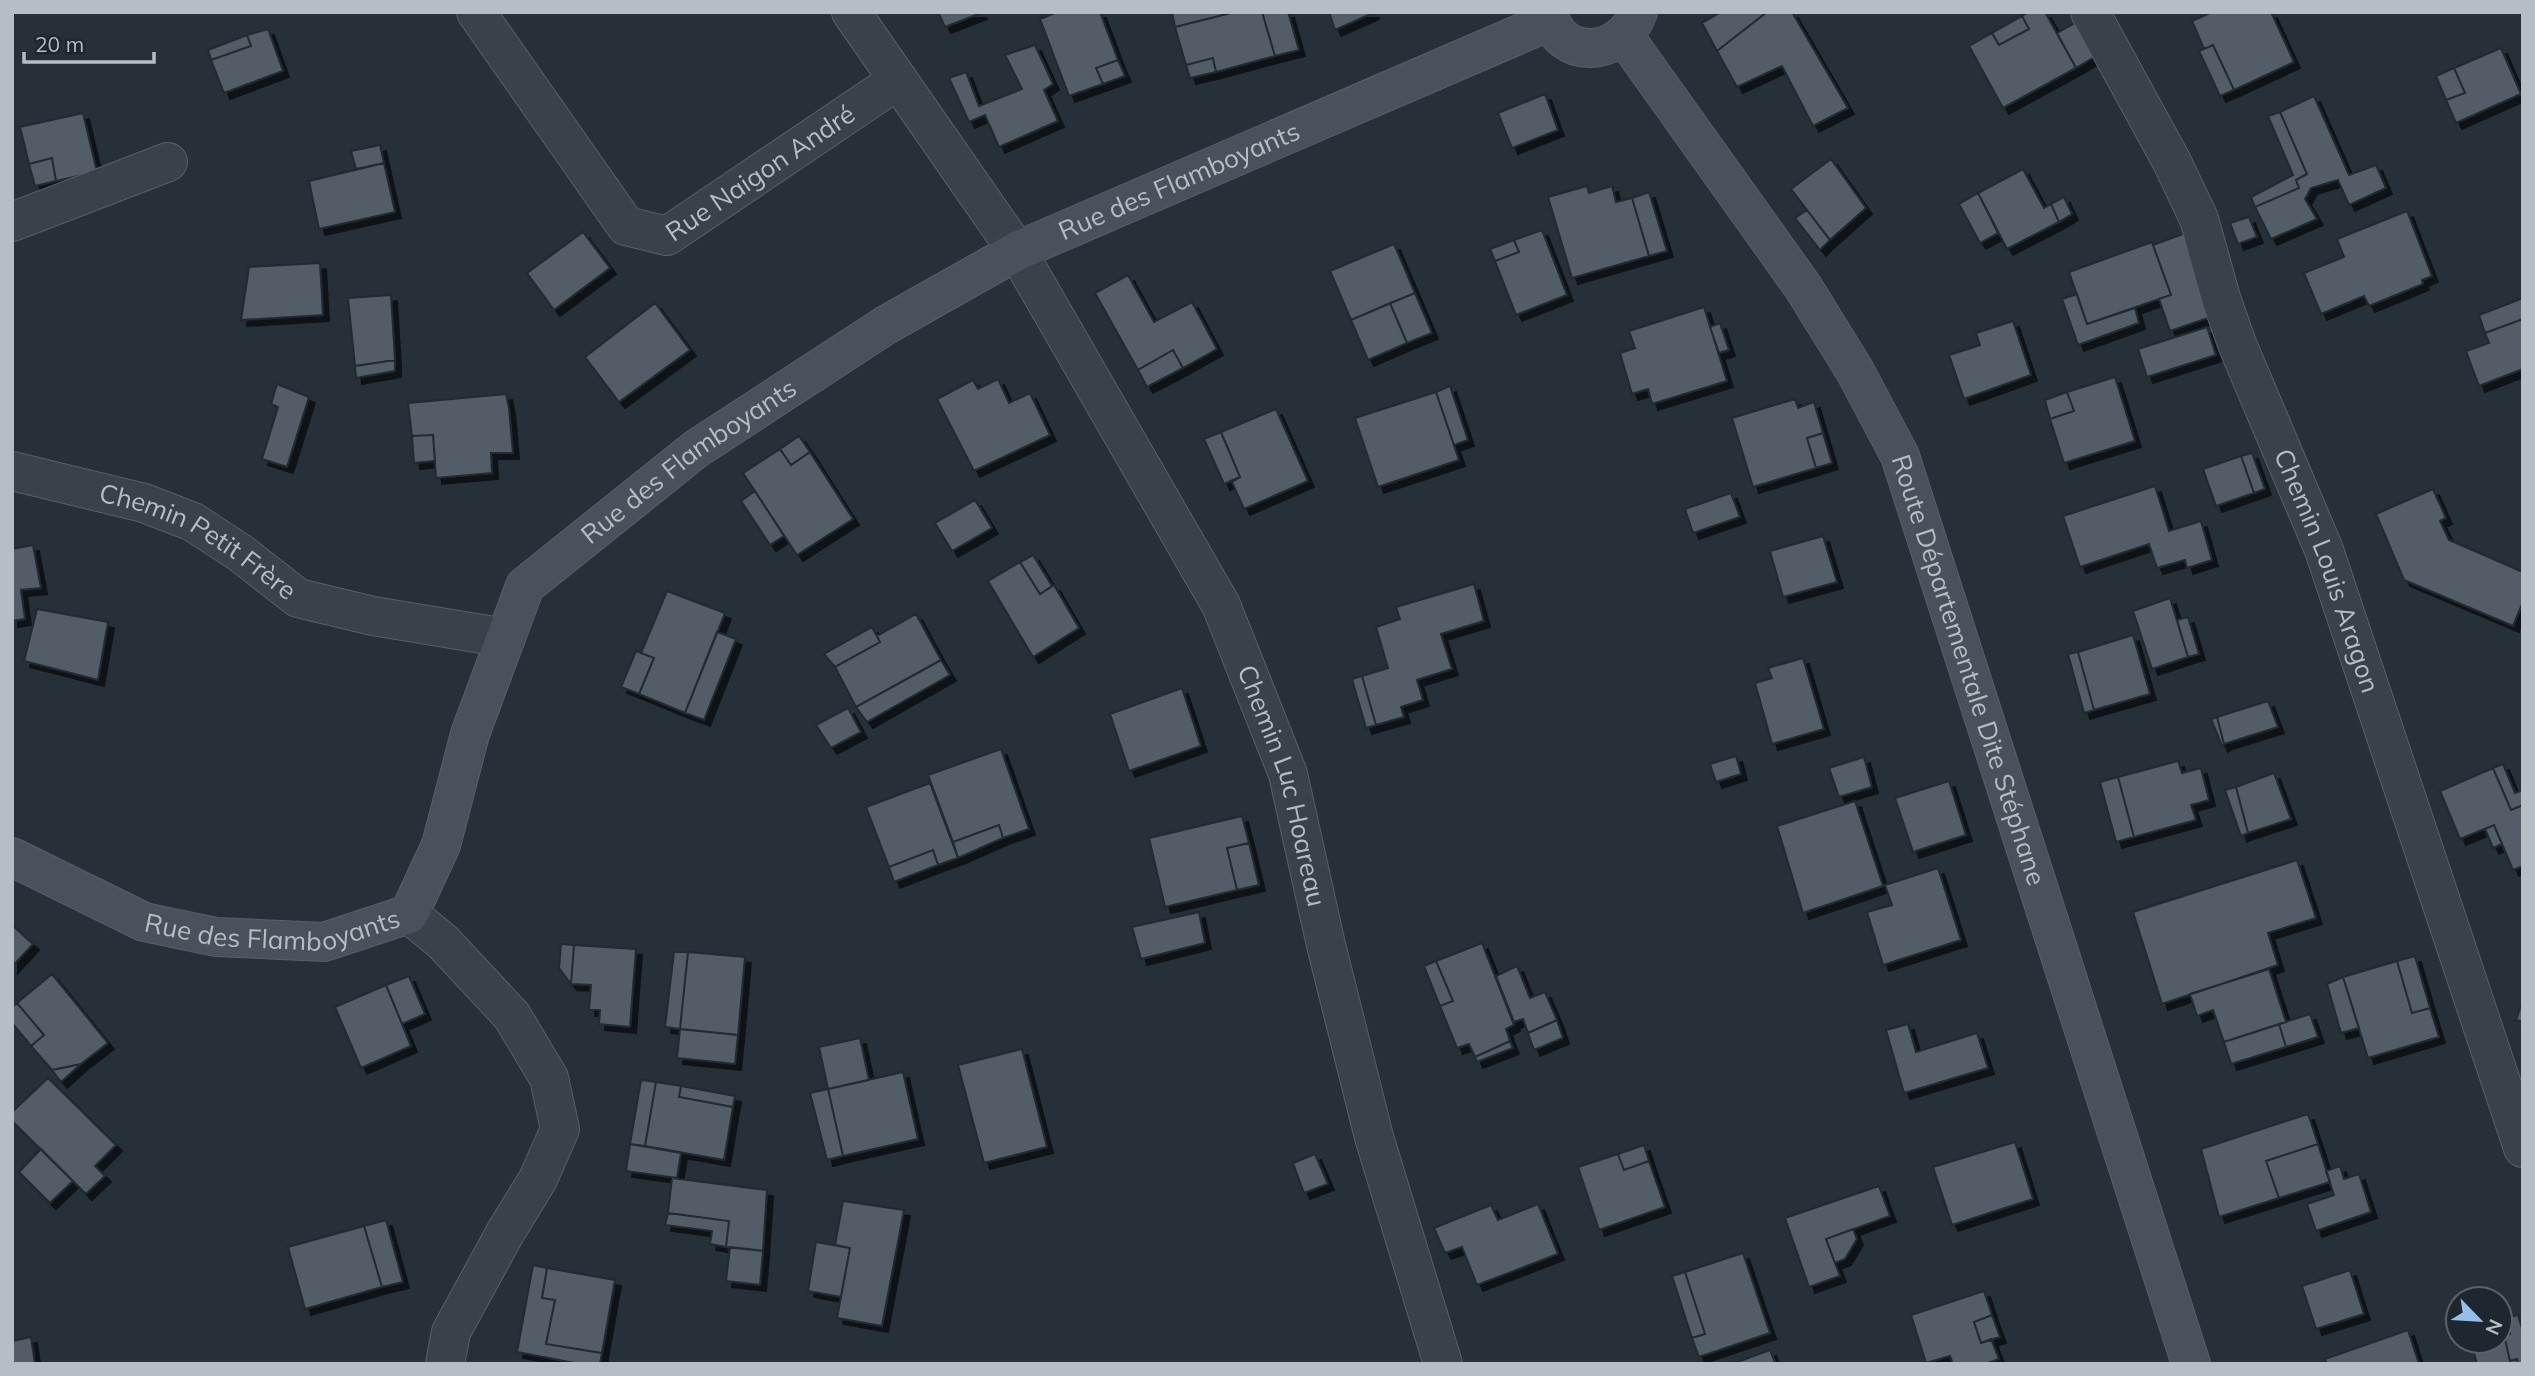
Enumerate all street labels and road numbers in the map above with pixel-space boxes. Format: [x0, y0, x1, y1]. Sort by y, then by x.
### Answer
street label: Rue Naigon André [659, 97, 861, 248]
street label: Rue des Flamboyants [1053, 114, 1305, 247]
street label: Rue des Flamboyants [574, 371, 802, 551]
street label: Chemin Louis Aragon [2267, 444, 2387, 697]
street label: Route Départementale Dite Stéphane [1885, 450, 2054, 889]
street label: Chemin Petit Frère [96, 476, 303, 607]
street label: Chemin Luc Hoareau [1230, 660, 1334, 910]
street label: Rue des Flamboyants [142, 901, 404, 958]

